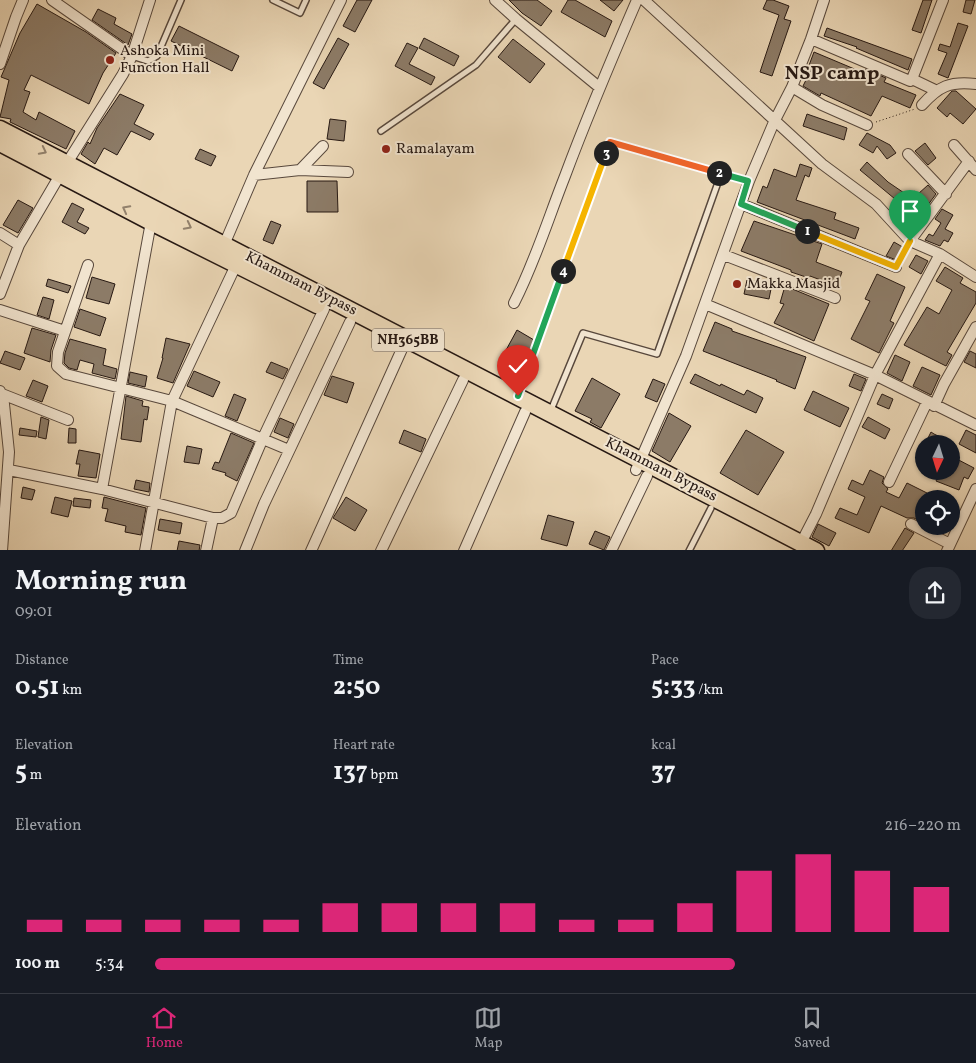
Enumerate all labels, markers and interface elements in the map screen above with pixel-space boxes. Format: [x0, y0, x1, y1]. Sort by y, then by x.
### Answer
place label: Ashoka Mini Function Hall [120, 41, 210, 79]
marker: Ashoka Mini Function Hall [104, 54, 116, 66]
district label: NSP camp [785, 60, 879, 88]
place label: Ramalayam [396, 139, 475, 160]
pin: 3 [594, 140, 618, 166]
marker: Ramalayam [380, 143, 392, 155]
text: 3 [603, 144, 610, 163]
one-way arrow [38, 145, 47, 155]
pin: 2 [706, 160, 732, 186]
text: 2 [716, 164, 723, 183]
pin [889, 190, 931, 241]
icon: arrive [896, 197, 924, 225]
one-way arrow [122, 205, 131, 215]
pin: 1 [794, 218, 820, 244]
one-way arrow [183, 220, 192, 230]
text: 1 [805, 222, 810, 241]
street label: Khammam Bypass [241, 247, 361, 321]
pin: 4 [550, 258, 576, 284]
text: 4 [559, 262, 568, 281]
place label: Makka Masjid [747, 274, 840, 295]
marker: Makka Masjid [731, 278, 743, 290]
road number: NH365BB [372, 328, 444, 352]
pin [497, 345, 539, 396]
icon: check [504, 352, 532, 380]
street label: Khammam Bypass [601, 433, 721, 507]
north arrow [915, 435, 960, 480]
map controls [915, 435, 960, 535]
button: locate [915, 490, 960, 535]
text: Morning run [15, 562, 187, 601]
button: share [909, 567, 961, 619]
text: 09:01 [15, 601, 53, 623]
text: Distance [15, 651, 69, 670]
text: Time [333, 651, 364, 670]
text: Pace [651, 651, 679, 670]
text: 0.51 [15, 670, 59, 705]
text: 2:50 [333, 670, 380, 705]
text: 5:33 [651, 670, 696, 705]
text: km [59, 681, 82, 700]
text: /km [696, 681, 723, 700]
text: Elevation [15, 736, 73, 755]
text: Heart rate [333, 736, 395, 755]
text: kcal [651, 736, 676, 755]
text: 5 [15, 755, 27, 790]
text: 137 [333, 755, 368, 790]
text: 37 [651, 755, 676, 790]
text: m [27, 766, 42, 785]
text: bpm [368, 766, 399, 785]
text: Elevation [15, 815, 82, 837]
text: 216–220 m [885, 815, 961, 837]
text: 100 m [15, 953, 60, 975]
text: 5:34 [95, 953, 124, 975]
tab: Home [146, 1004, 183, 1053]
tab: Map [474, 1004, 502, 1053]
tab: Saved [794, 1004, 830, 1053]

